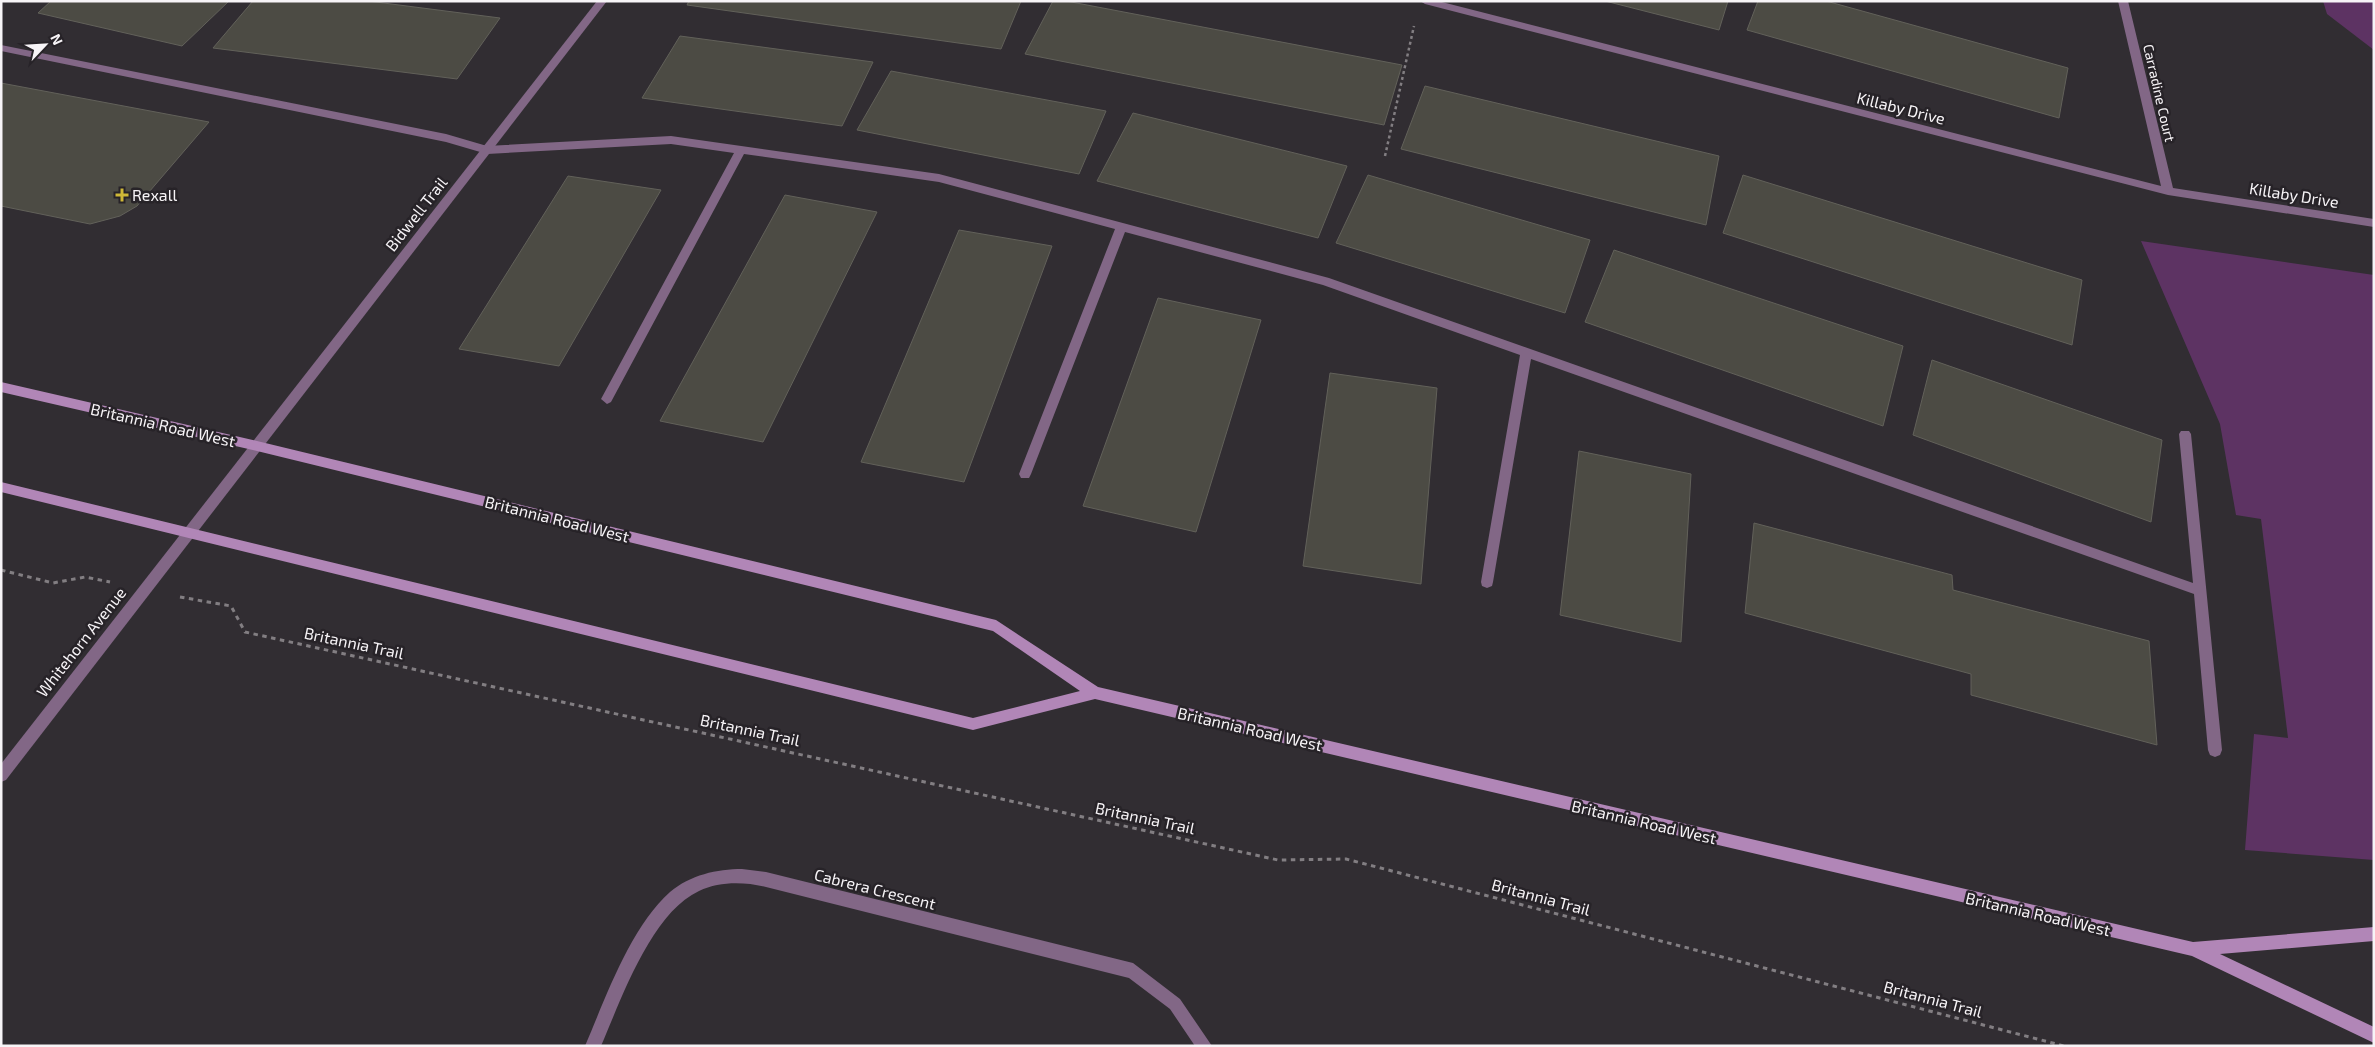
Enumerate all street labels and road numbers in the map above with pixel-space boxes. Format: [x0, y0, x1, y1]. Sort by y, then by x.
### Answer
street label: Carradine Court [2140, 42, 2179, 143]
street label: Killaby Drive [1855, 87, 1947, 128]
street label: Bidwell Trail [381, 173, 451, 255]
street label: Killaby Drive [2248, 178, 2340, 211]
street label: Britannia Road West [89, 399, 237, 450]
street label: Britannia Road West [483, 491, 631, 546]
street label: Whitehorn Avenue [32, 583, 129, 700]
street label: Britannia Trail [303, 623, 406, 662]
street label: Britannia Road West [1176, 703, 1324, 754]
street label: Britannia Trail [699, 710, 802, 749]
street label: Britannia Road West [1570, 796, 1718, 847]
street label: Britannia Trail [1094, 798, 1197, 837]
street label: Cabrera Crescent [813, 864, 938, 913]
street label: Britannia Trail [1490, 874, 1593, 919]
street label: Britannia Road West [1964, 888, 2112, 939]
street label: Britannia Trail [1882, 976, 1985, 1021]

